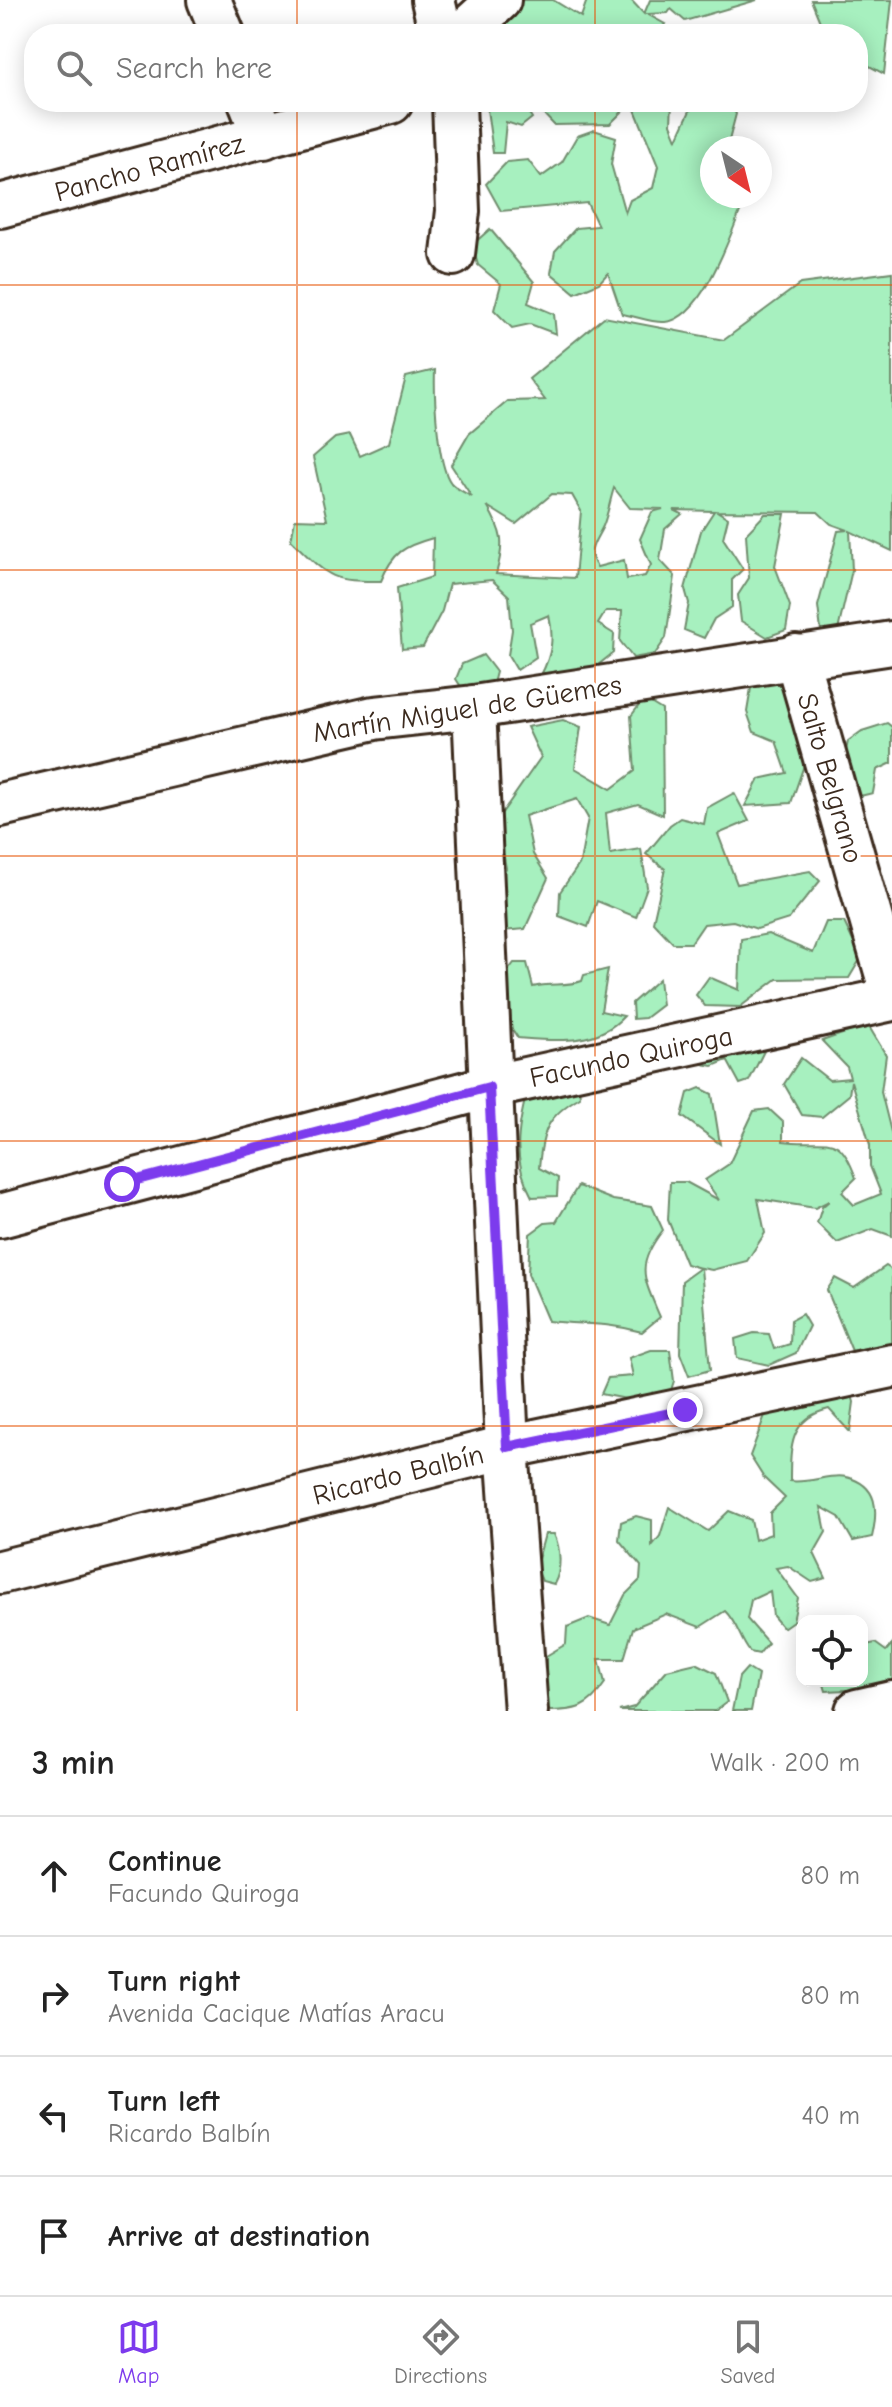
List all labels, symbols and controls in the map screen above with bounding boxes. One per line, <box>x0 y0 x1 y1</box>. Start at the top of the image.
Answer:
search box <box>24 24 868 112</box>
icon: search <box>52 46 96 90</box>
text: Search here <box>116 51 272 86</box>
street label: Pancho Ramírez <box>51 127 247 209</box>
north arrow <box>700 136 772 208</box>
street label: Martín Miguel de Güemes <box>310 669 624 749</box>
street label: Salto Belgrano <box>791 690 870 867</box>
street label: Facundo Quiroga <box>527 1020 736 1094</box>
route start <box>104 1166 140 1202</box>
route end <box>667 1392 703 1428</box>
street label: Ricardo Balbín <box>309 1438 487 1512</box>
map controls <box>796 1615 868 1687</box>
button: locate <box>796 1615 868 1687</box>
text: 3 min <box>32 1743 115 1783</box>
text: Walk · 200 m <box>710 1748 860 1778</box>
text: Continue <box>108 1844 222 1879</box>
icon: ahead <box>32 1854 76 1898</box>
text: 80 m <box>801 1861 860 1891</box>
text: Facundo Quiroga <box>108 1879 300 1909</box>
text: Turn right <box>108 1964 240 1999</box>
icon: right <box>32 1974 76 2018</box>
text: 80 m <box>801 1981 860 2011</box>
text: Avenida Cacique Matías Aracu <box>108 1999 445 2029</box>
text: Turn left <box>108 2084 220 2119</box>
icon: left <box>32 2094 76 2138</box>
text: 40 m <box>801 2101 860 2131</box>
text: Ricardo Balbín <box>108 2119 271 2149</box>
icon: arrive <box>32 2214 76 2258</box>
text: Arrive at destination <box>108 2219 370 2254</box>
tab: Map <box>117 2315 161 2389</box>
tab: Directions <box>394 2315 487 2389</box>
tab: Saved <box>720 2315 775 2389</box>

